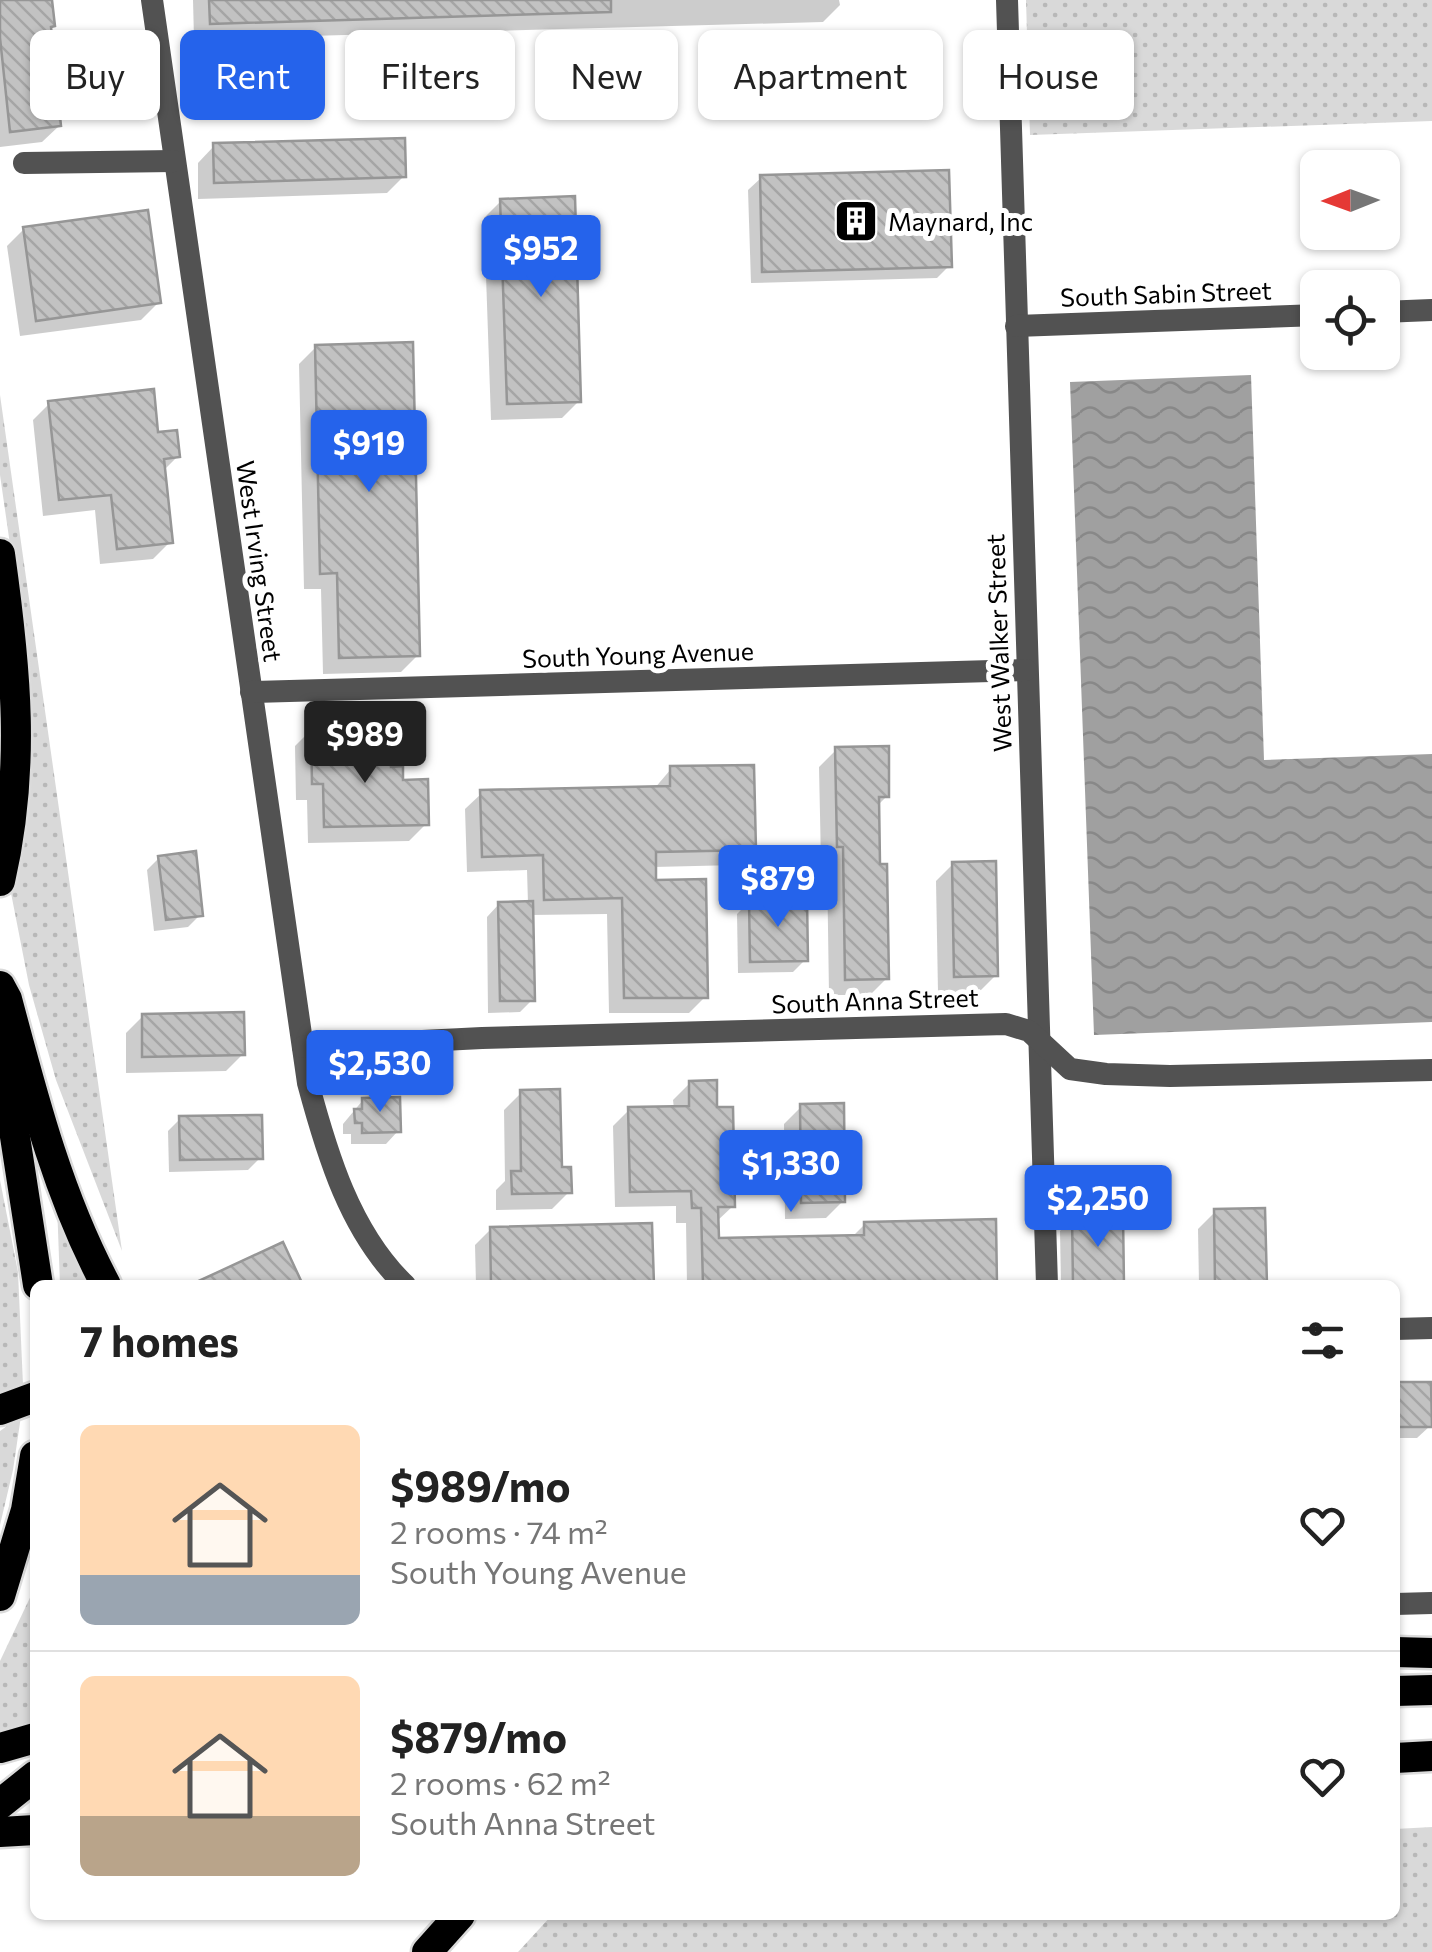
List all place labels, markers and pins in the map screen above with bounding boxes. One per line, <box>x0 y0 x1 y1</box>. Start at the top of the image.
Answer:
building icon: Maynard, Inc <box>833 198 879 244</box>
place label: Maynard, Inc <box>888 206 1033 236</box>
pin: $952 <box>482 215 600 300</box>
pin: $919 <box>310 410 428 495</box>
pin: $989 <box>306 701 424 786</box>
pin: $879 <box>719 845 837 930</box>
pin: $2,530 <box>299 1030 461 1115</box>
pin: $1,330 <box>710 1130 872 1215</box>
pin: $2,250 <box>1017 1165 1179 1250</box>

